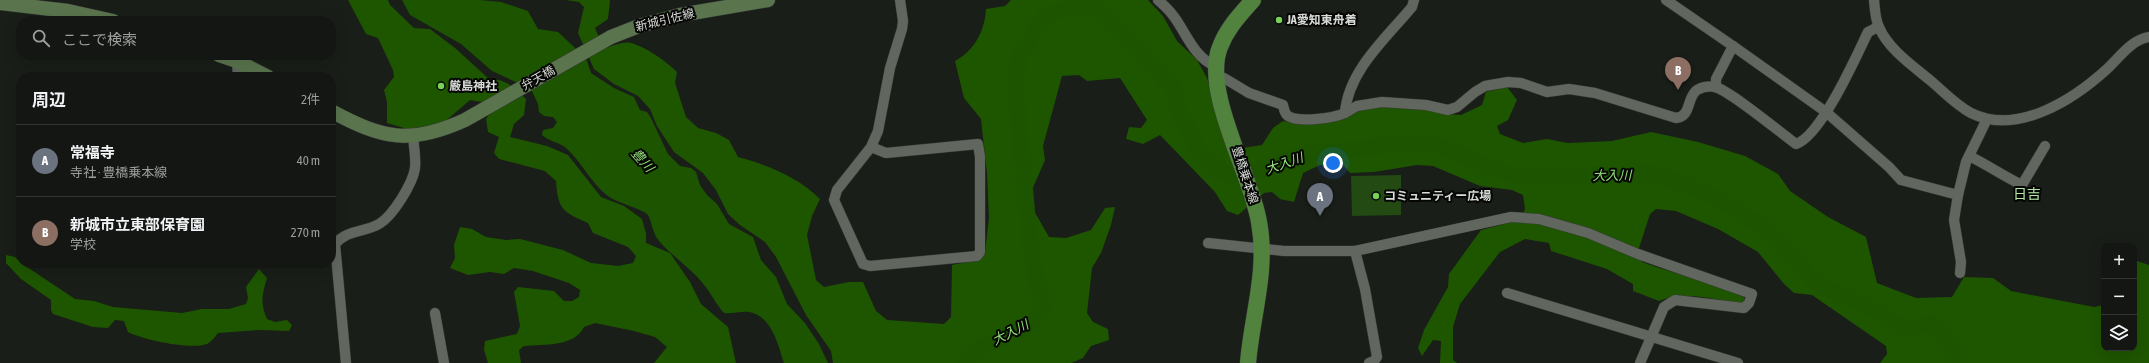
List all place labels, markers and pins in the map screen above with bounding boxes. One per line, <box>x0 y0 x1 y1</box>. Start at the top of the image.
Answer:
place label: JA愛知東舟着 <box>1286 13 1357 27</box>
marker: JA愛知東舟着 <box>1274 15 1284 25</box>
pin: B <box>1665 57 1691 90</box>
place label: 厳島神社 <box>449 79 497 93</box>
marker: 厳島神社 <box>436 81 446 91</box>
pin: A <box>1307 183 1333 216</box>
place label: コミュニティー広場 <box>1384 189 1491 203</box>
marker: コミュニティー広場 <box>1371 191 1381 201</box>

